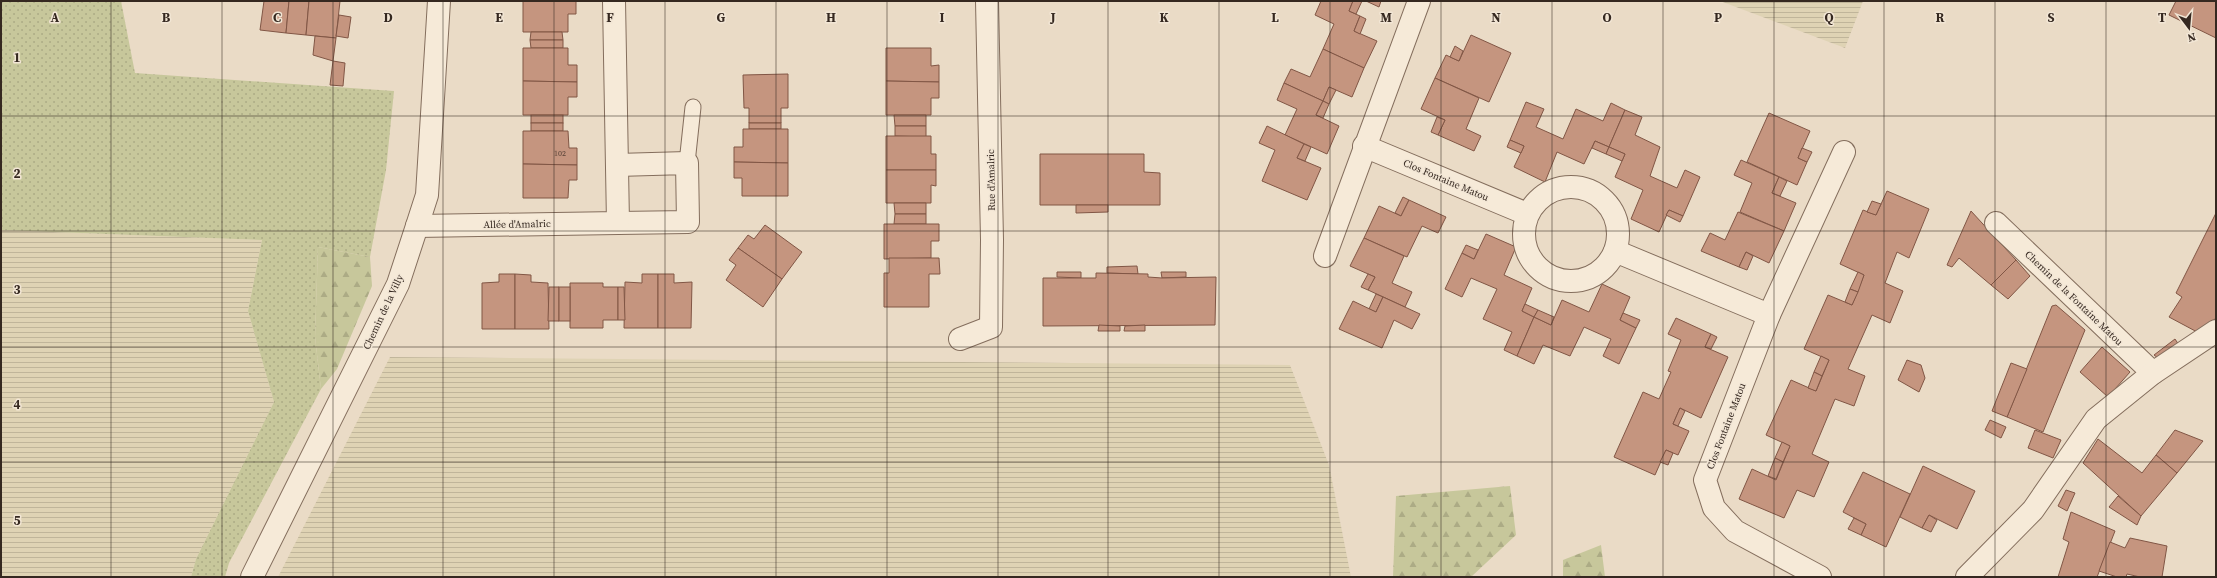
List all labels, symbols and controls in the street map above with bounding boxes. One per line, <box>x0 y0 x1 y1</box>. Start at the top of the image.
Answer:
north arrow <box>2169 8 2209 48</box>
text: A <box>51 9 60 26</box>
text: B <box>162 9 171 26</box>
text: C <box>273 9 281 26</box>
text: D <box>383 9 393 26</box>
text: E <box>495 9 503 26</box>
text: F <box>606 9 614 26</box>
text: G <box>717 9 726 26</box>
text: H <box>826 9 836 26</box>
text: I <box>939 9 945 26</box>
text: J <box>1049 9 1056 26</box>
text: K <box>1159 9 1169 26</box>
text: L <box>1271 9 1279 26</box>
text: M <box>1380 9 1392 26</box>
text: N <box>1491 9 1501 26</box>
text: O <box>1602 9 1612 26</box>
text: P <box>1714 9 1722 26</box>
text: Q <box>1824 9 1834 26</box>
text: R <box>1936 9 1945 26</box>
text: S <box>2047 9 2055 26</box>
text: T <box>2158 9 2166 26</box>
text: N <box>2186 29 2198 45</box>
text: 1 <box>13 49 21 66</box>
house number: 102 <box>554 148 566 159</box>
street label: Rue d'Amalric <box>984 149 998 211</box>
street label: Clos Fontaine Matou <box>1401 156 1491 204</box>
text: 2 <box>13 165 21 182</box>
street label: Allée d'Amalric <box>483 217 551 231</box>
street label: Chemin de la Fontaine Matou <box>2022 248 2126 348</box>
street label: Chemin de la Villy <box>360 272 406 352</box>
text: 3 <box>13 281 21 298</box>
street label: Clos Fontaine Matou <box>1704 381 1749 471</box>
text: 4 <box>13 396 21 413</box>
text: 5 <box>13 512 21 529</box>

